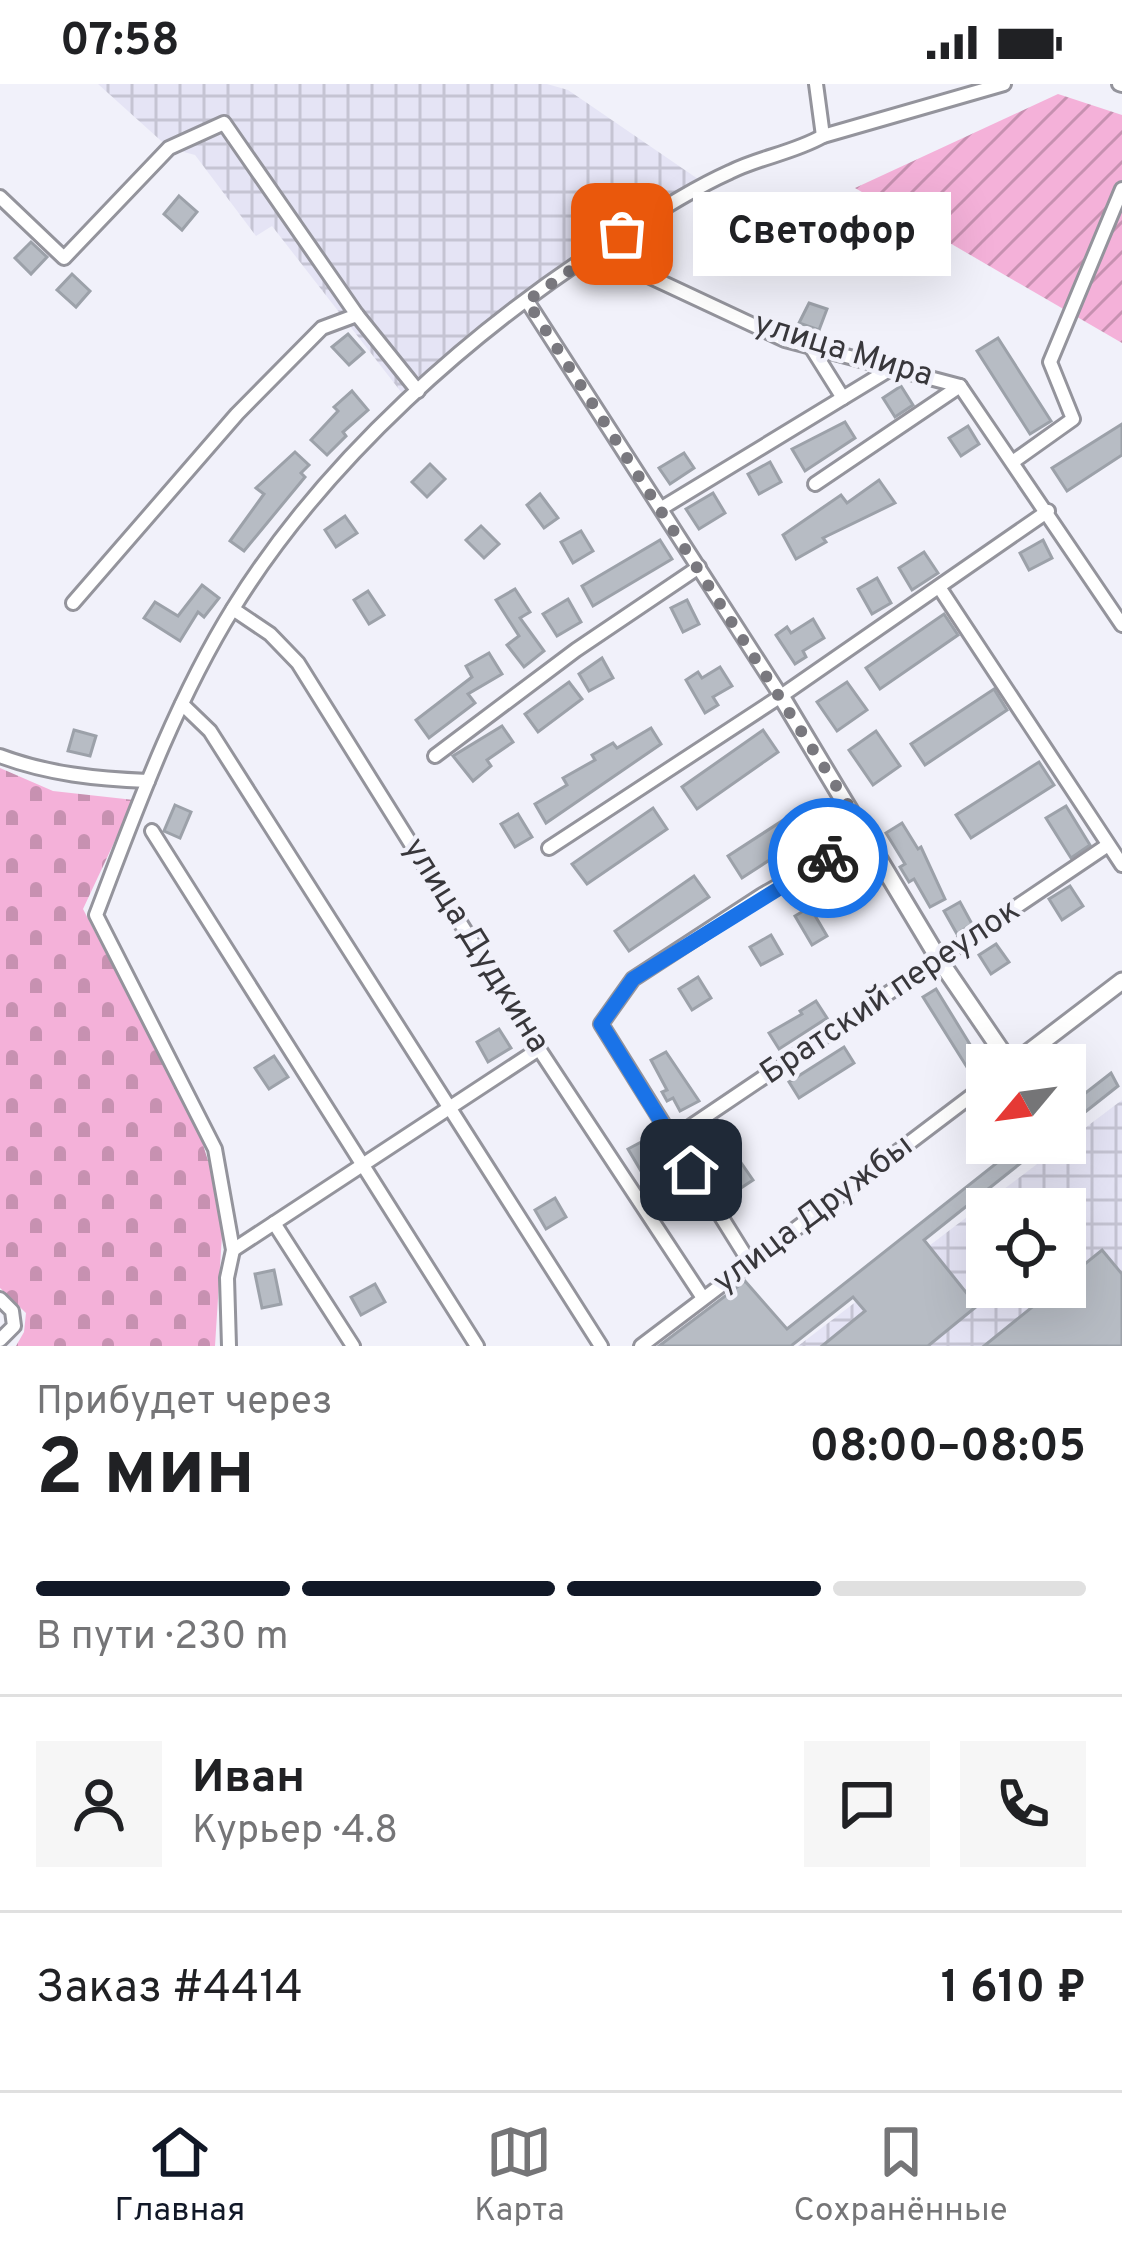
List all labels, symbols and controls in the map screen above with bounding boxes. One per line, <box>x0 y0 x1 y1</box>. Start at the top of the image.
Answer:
text: 07:58 <box>60 14 180 71</box>
pin <box>571 183 673 285</box>
callout: Светофор <box>694 192 952 276</box>
icon: bag <box>589 201 655 267</box>
text: Светофор <box>728 209 916 258</box>
street label: улица Мира <box>748 304 938 398</box>
courier <box>768 798 888 918</box>
icon: bike <box>795 825 861 891</box>
street label: улица Дудкина <box>392 831 558 1061</box>
street label: Братский переулок <box>753 891 1029 1095</box>
north arrow <box>966 1044 1086 1164</box>
map controls <box>966 1044 1086 1308</box>
pin <box>640 1119 742 1221</box>
street label: улица Дружбы <box>706 1126 922 1304</box>
icon: home <box>658 1137 724 1203</box>
button: locate <box>966 1188 1086 1308</box>
text: Прибудет через <box>36 1379 333 1428</box>
text: 08:00–08:05 <box>809 1420 1086 1477</box>
text: 2 мин <box>36 1423 255 1522</box>
text: В пути · 230 m <box>36 1614 288 1663</box>
button: person <box>36 1741 162 1867</box>
button: chat <box>804 1741 930 1867</box>
button: phone <box>960 1741 1086 1867</box>
text: Иван <box>192 1751 305 1808</box>
text: Курьер · 4.8 <box>192 1808 398 1857</box>
text: Заказ #4414 <box>36 1961 303 2018</box>
text: 1 610 ₽ <box>941 1961 1086 2018</box>
tab: Главная <box>114 2119 245 2233</box>
tab: Карта <box>474 2119 565 2233</box>
tab: Сохранённые <box>793 2119 1008 2233</box>

